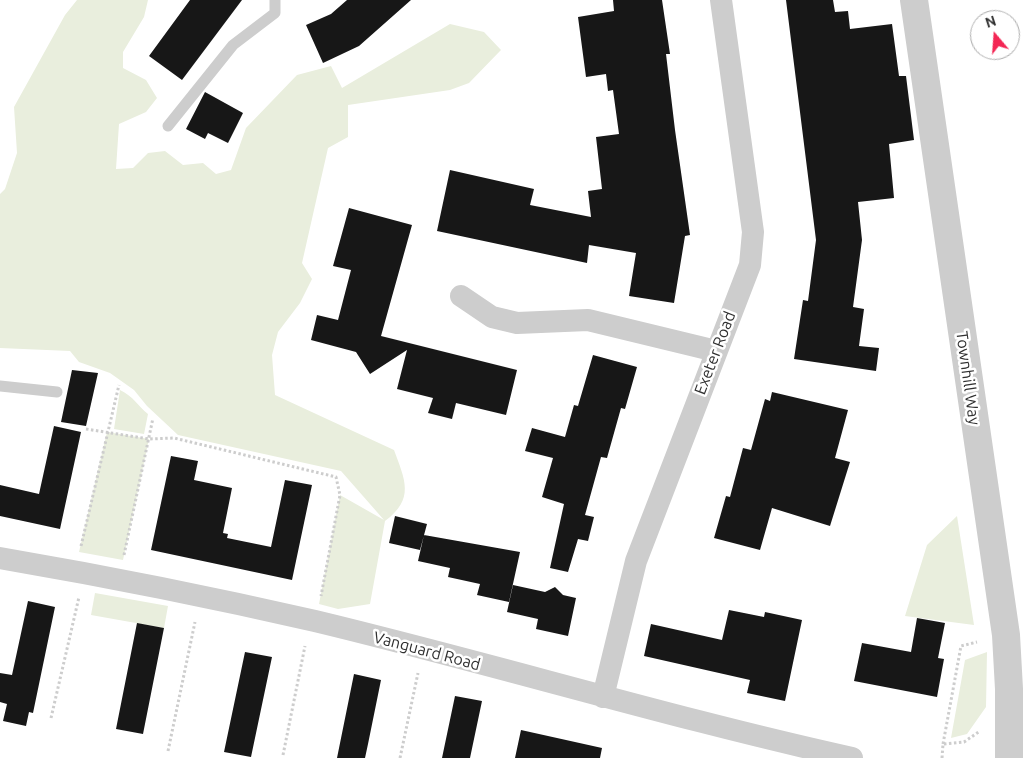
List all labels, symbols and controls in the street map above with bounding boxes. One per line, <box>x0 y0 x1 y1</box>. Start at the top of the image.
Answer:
north arrow <box>970 10 1020 60</box>
text: N <box>983 12 998 31</box>
street label: Exeter Road <box>690 309 740 397</box>
street label: Townhill Way <box>952 330 984 426</box>
street label: Vanguard Road <box>372 628 482 674</box>

